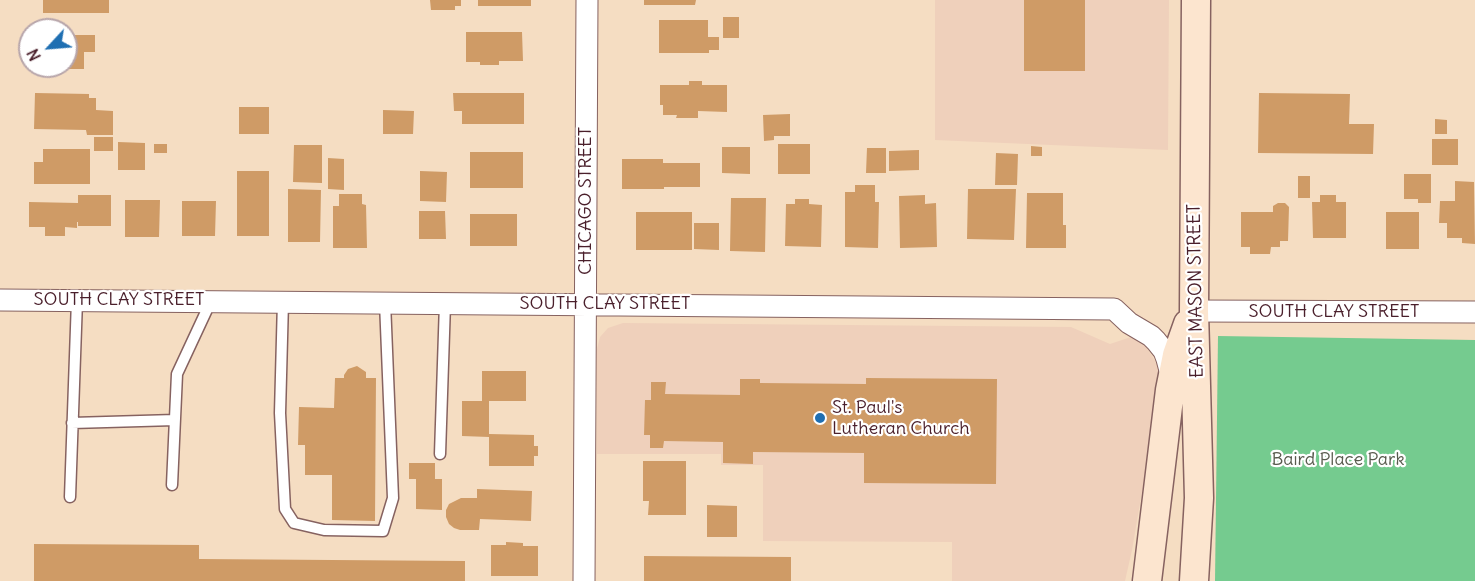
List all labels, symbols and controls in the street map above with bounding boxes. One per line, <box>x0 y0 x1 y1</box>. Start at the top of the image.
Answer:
north arrow <box>18 18 78 78</box>
text: N <box>22 46 45 64</box>
street label: CHICAGO STREET <box>575 127 597 275</box>
street label: EAST MASON STREET <box>1184 204 1208 378</box>
street label: SOUTH CLAY STREET <box>34 289 204 311</box>
street label: SOUTH CLAY STREET <box>520 293 690 315</box>
street label: SOUTH CLAY STREET <box>1249 301 1419 323</box>
place label: St. Paul's Lutheran Church <box>832 397 970 440</box>
marker: St. Paul's Lutheran Church <box>813 411 827 425</box>
park label: Baird Place Park <box>1271 449 1405 471</box>

